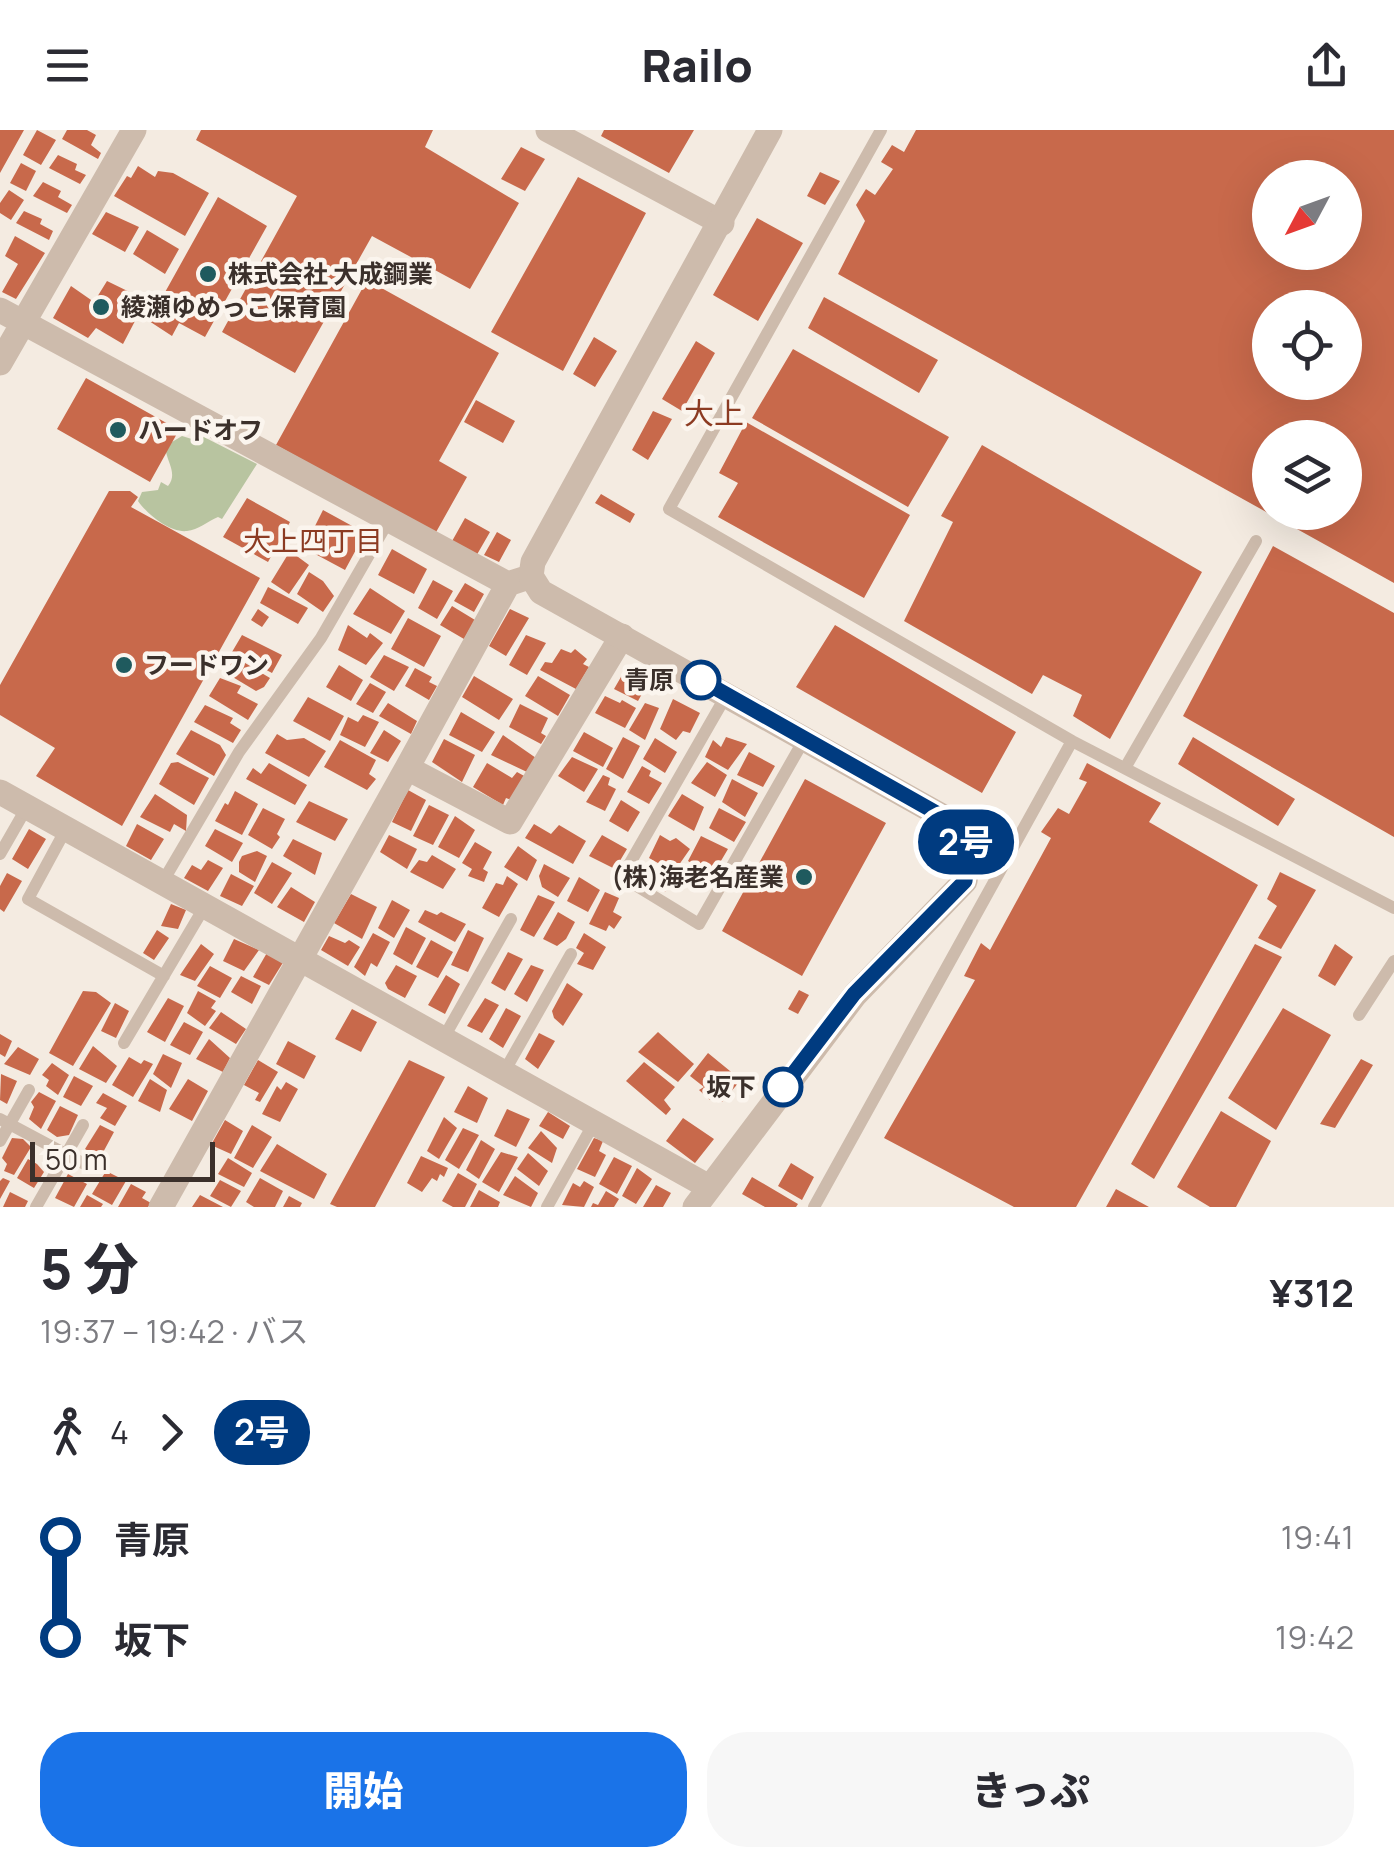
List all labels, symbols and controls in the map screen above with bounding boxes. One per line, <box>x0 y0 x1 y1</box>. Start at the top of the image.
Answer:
text: Railo <box>641 34 753 96</box>
icon: menu <box>40 38 95 93</box>
icon: share <box>1299 38 1354 93</box>
north arrow <box>1252 160 1362 270</box>
map controls <box>1252 160 1362 530</box>
place label: 株式会社 大成鋼業 <box>228 256 433 291</box>
marker: 株式会社 大成鋼業 <box>197 263 219 285</box>
place label: 綾瀬ゆめっこ保育園 <box>121 289 346 324</box>
button: locate <box>1252 290 1362 400</box>
marker: 綾瀬ゆめっこ保育園 <box>90 296 112 318</box>
district label: 大上 <box>684 392 744 433</box>
place label: ハードオフ <box>138 412 263 447</box>
marker: ハードオフ <box>107 419 129 441</box>
button: layers <box>1252 420 1362 530</box>
district label: 大上四丁目 <box>243 521 383 559</box>
place label: フードワン <box>144 647 269 682</box>
marker: フードワン <box>113 654 135 676</box>
marker: 青原 <box>682 661 720 699</box>
place label: 青原 <box>624 662 674 697</box>
line badge: 2号 <box>921 810 1011 874</box>
text: 2号 <box>938 818 994 866</box>
place label: (株)海老名産業 <box>611 859 784 894</box>
marker: (株)海老名産業 <box>793 866 815 888</box>
marker: 坂下 <box>764 1068 802 1106</box>
place label: 坂下 <box>706 1069 756 1104</box>
scale bar <box>30 1137 215 1182</box>
text: 50 m <box>45 1140 108 1178</box>
text: 5 分 <box>40 1230 138 1306</box>
text: ¥312 <box>1269 1266 1354 1318</box>
text: 19:37 – 19:42 · バス <box>40 1309 309 1353</box>
icon: walk <box>40 1405 95 1460</box>
icon: forward <box>144 1405 199 1460</box>
text: 2号 <box>234 1408 290 1456</box>
text: 4 <box>110 1410 129 1454</box>
text: 青原 <box>114 1513 190 1565</box>
text: 19:41 <box>1281 1515 1354 1559</box>
text: 坂下 <box>114 1613 190 1665</box>
text: 19:42 <box>1275 1615 1354 1659</box>
button: 開始 <box>40 1732 687 1847</box>
button: きっぷ <box>707 1732 1354 1847</box>

